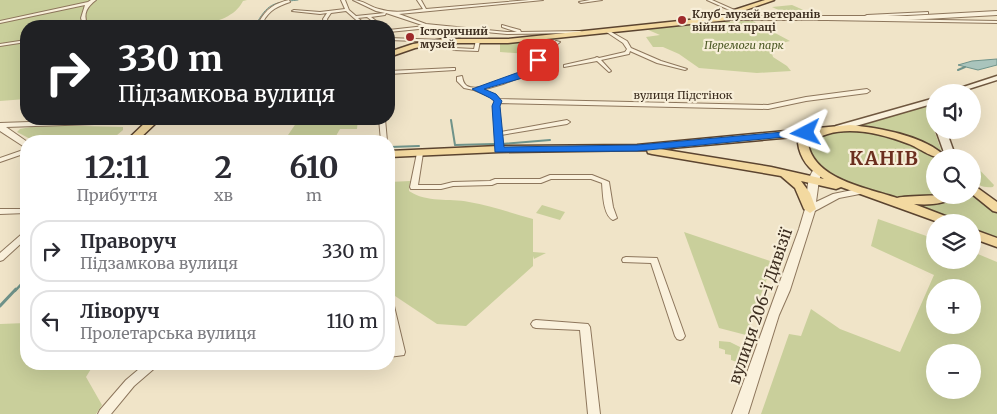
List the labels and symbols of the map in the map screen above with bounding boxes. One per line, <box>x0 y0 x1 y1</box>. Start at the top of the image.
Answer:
place label: Клуб-музей ветеранів війни та праці <box>692 7 820 34</box>
marker: Клуб-музей ветеранів війни та праці <box>676 14 688 26</box>
place label: Історичний музей <box>420 24 488 51</box>
marker: Історичний музей <box>404 31 416 43</box>
park label: Перемоги парк <box>704 38 784 52</box>
pin <box>517 39 559 81</box>
street label: вулиця Підстінок <box>634 88 732 102</box>
position arrow <box>779 106 831 158</box>
district label: КАНІВ <box>849 146 919 170</box>
street label: вулиця 206-ї Дивізії <box>724 225 796 387</box>

